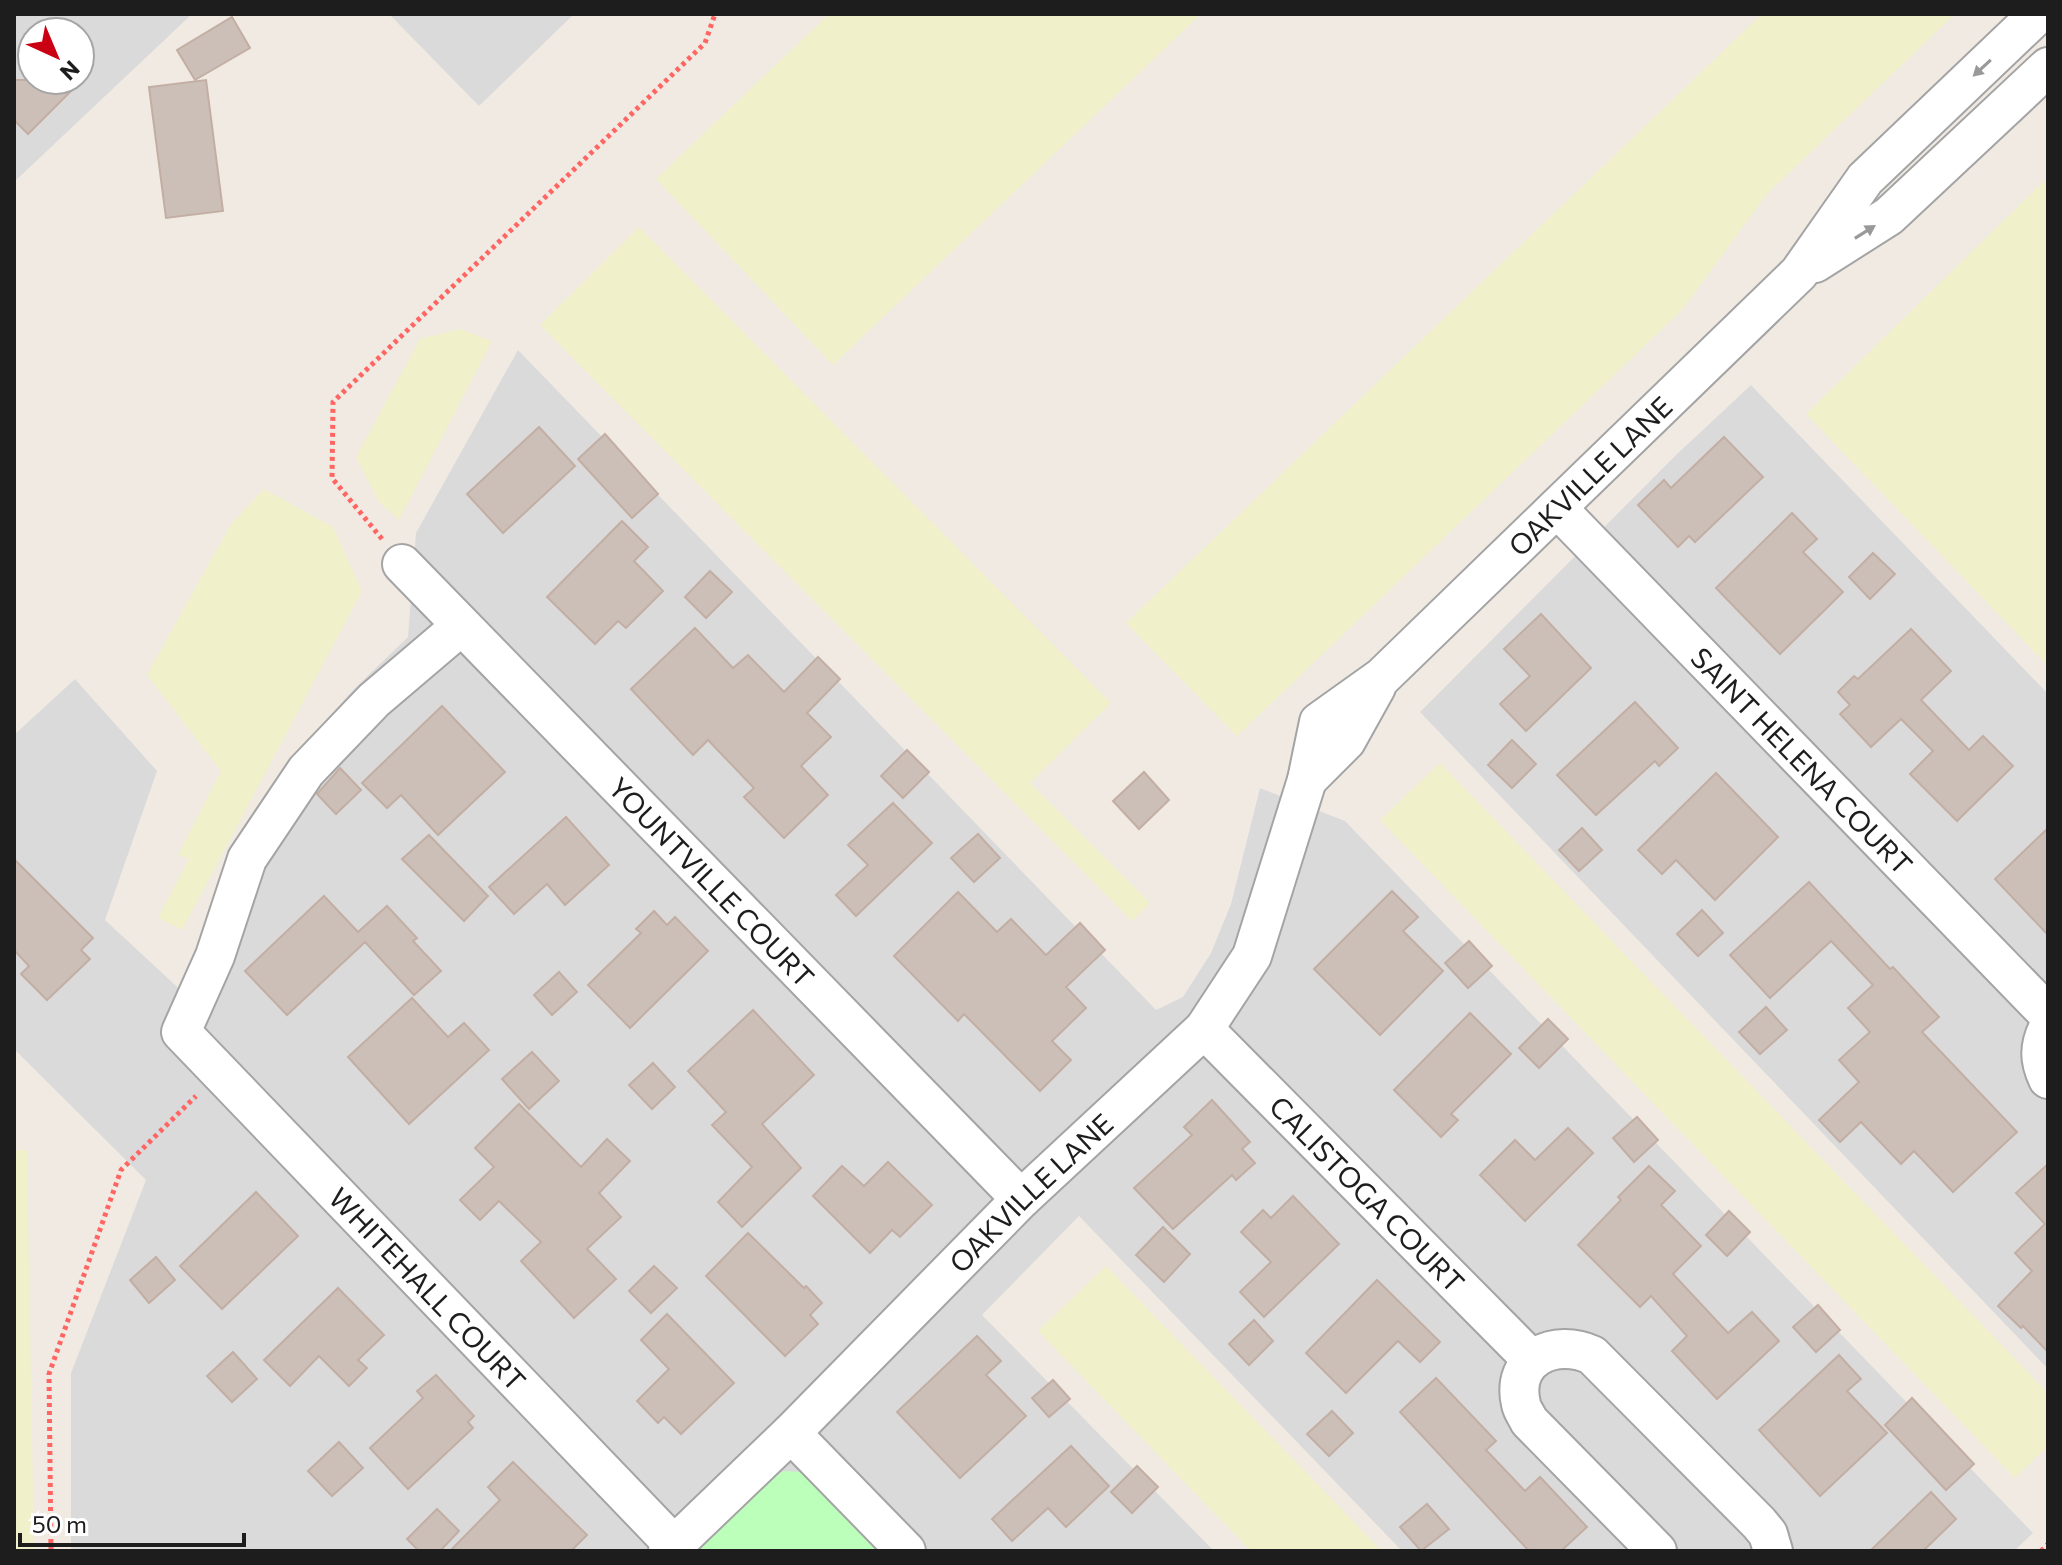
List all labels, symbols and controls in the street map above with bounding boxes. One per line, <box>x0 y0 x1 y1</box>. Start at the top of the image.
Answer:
north arrow <box>16 16 96 96</box>
text: N <box>55 55 86 86</box>
one-way arrow <box>1973 58 1992 76</box>
one-way arrow <box>1854 225 1876 239</box>
street label: OAKVILLE LANE <box>1501 389 1679 563</box>
street label: SAINT HELENA COURT <box>1684 640 1920 881</box>
street label: YOUNTVILLE COURT <box>602 770 822 994</box>
street label: CALISTOGA COURT <box>1263 1089 1472 1299</box>
street label: OAKVILLE LANE <box>942 1106 1119 1279</box>
street label: WHITEHALL COURT <box>323 1180 533 1397</box>
scale bar <box>20 1497 244 1547</box>
text: 50 m <box>32 1509 87 1538</box>

